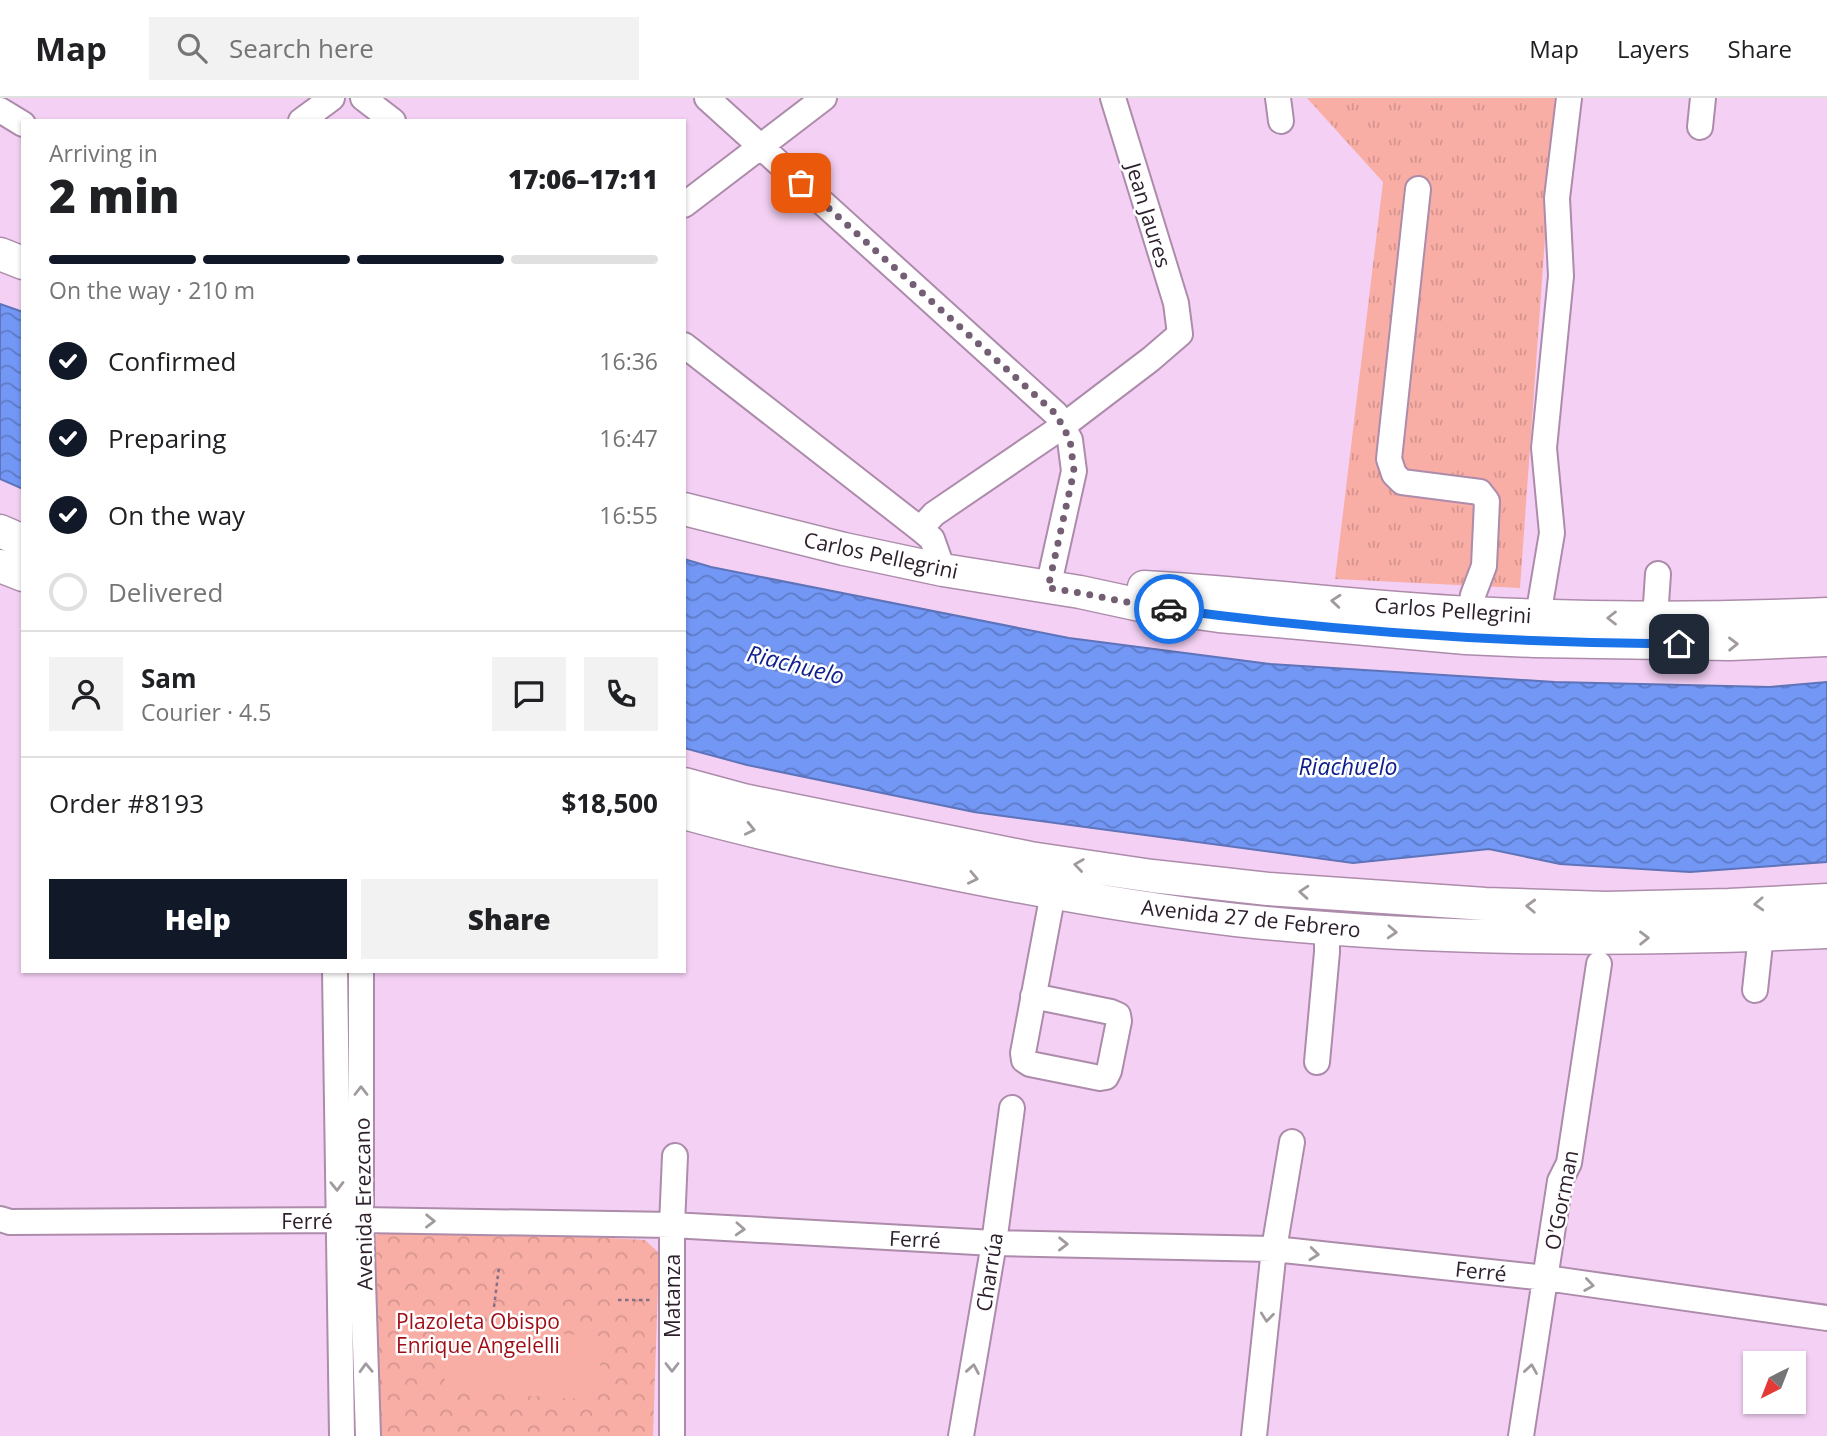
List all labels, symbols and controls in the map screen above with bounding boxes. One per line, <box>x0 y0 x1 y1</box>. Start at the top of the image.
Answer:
search box <box>149 17 639 80</box>
text: Map <box>35 26 107 71</box>
icon: search <box>173 29 211 67</box>
text: Search here <box>229 30 374 66</box>
text: Map <box>1529 32 1579 65</box>
text: Layers <box>1617 32 1690 65</box>
text: Share <box>1728 32 1792 65</box>
text: Arriving in <box>49 137 158 169</box>
pin <box>771 153 831 213</box>
street label: Jean Jaures <box>1119 157 1178 271</box>
text: 17:06–17:11 <box>508 161 658 197</box>
text: 2 min <box>49 164 180 226</box>
icon: bag <box>782 164 820 202</box>
text: On the way · 210 m <box>49 274 255 306</box>
icon: check <box>49 342 87 380</box>
text: Confirmed <box>108 343 236 379</box>
text: 16:36 <box>599 345 658 377</box>
icon: check <box>49 419 87 457</box>
text: Preparing <box>108 420 226 456</box>
text: 16:47 <box>599 422 658 454</box>
icon: check <box>49 496 87 534</box>
text: On the way <box>108 497 245 533</box>
text: 16:55 <box>599 499 658 531</box>
street label: Carlos Pellegrini <box>801 525 961 585</box>
text: Delivered <box>108 574 223 610</box>
courier <box>1134 574 1204 644</box>
icon: car <box>1150 590 1188 628</box>
street label: Carlos Pellegrini <box>1374 591 1532 629</box>
one-way arrow <box>1330 594 1342 609</box>
one-way arrow <box>1606 610 1617 626</box>
pin <box>1649 614 1709 674</box>
icon: home <box>1660 625 1698 663</box>
water label: Riachuelo <box>744 636 848 692</box>
one-way arrow <box>1728 636 1739 651</box>
button: person <box>49 657 123 731</box>
button: chat <box>492 657 566 731</box>
button: phone <box>584 657 658 731</box>
text: Sam <box>141 660 197 696</box>
text: Courier · 4.5 <box>141 696 271 728</box>
water label: Riachuelo <box>1298 750 1398 782</box>
text: Order #8193 <box>49 785 204 821</box>
text: $18,500 <box>561 785 658 821</box>
one-way arrow <box>744 821 756 836</box>
one-way arrow <box>1073 858 1084 873</box>
one-way arrow <box>967 869 979 884</box>
button: Help <box>49 879 347 959</box>
button: Share <box>361 879 658 959</box>
one-way arrow <box>1299 885 1310 900</box>
street label: Avenida 27 de Febrero <box>1140 893 1362 943</box>
one-way arrow <box>1753 896 1764 911</box>
one-way arrow <box>1526 898 1537 913</box>
one-way arrow <box>1387 924 1398 939</box>
one-way arrow <box>1639 931 1650 946</box>
one-way arrow <box>353 1086 369 1096</box>
street label: Avenida Erezcano <box>347 1117 379 1291</box>
street label: O'Gorman <box>1538 1148 1584 1252</box>
one-way arrow <box>329 1181 344 1192</box>
street label: Ferré <box>281 1207 333 1235</box>
one-way arrow <box>424 1214 435 1229</box>
one-way arrow <box>735 1222 746 1237</box>
street label: Ferré <box>889 1224 941 1254</box>
street label: Charrúa <box>969 1231 1009 1313</box>
one-way arrow <box>1057 1237 1068 1252</box>
one-way arrow <box>1309 1246 1320 1261</box>
street label: Matanza <box>658 1254 686 1338</box>
street label: Ferré <box>1454 1254 1508 1288</box>
one-way arrow <box>1583 1277 1595 1292</box>
park label: Plazoleta Obispo Enrique Angelelli <box>396 1307 560 1359</box>
one-way arrow <box>1259 1311 1274 1323</box>
north arrow <box>1743 1351 1806 1414</box>
map controls <box>1743 1351 1806 1414</box>
one-way arrow <box>359 1362 374 1373</box>
one-way arrow <box>664 1362 680 1373</box>
one-way arrow <box>965 1363 980 1375</box>
one-way arrow <box>1524 1363 1539 1375</box>

